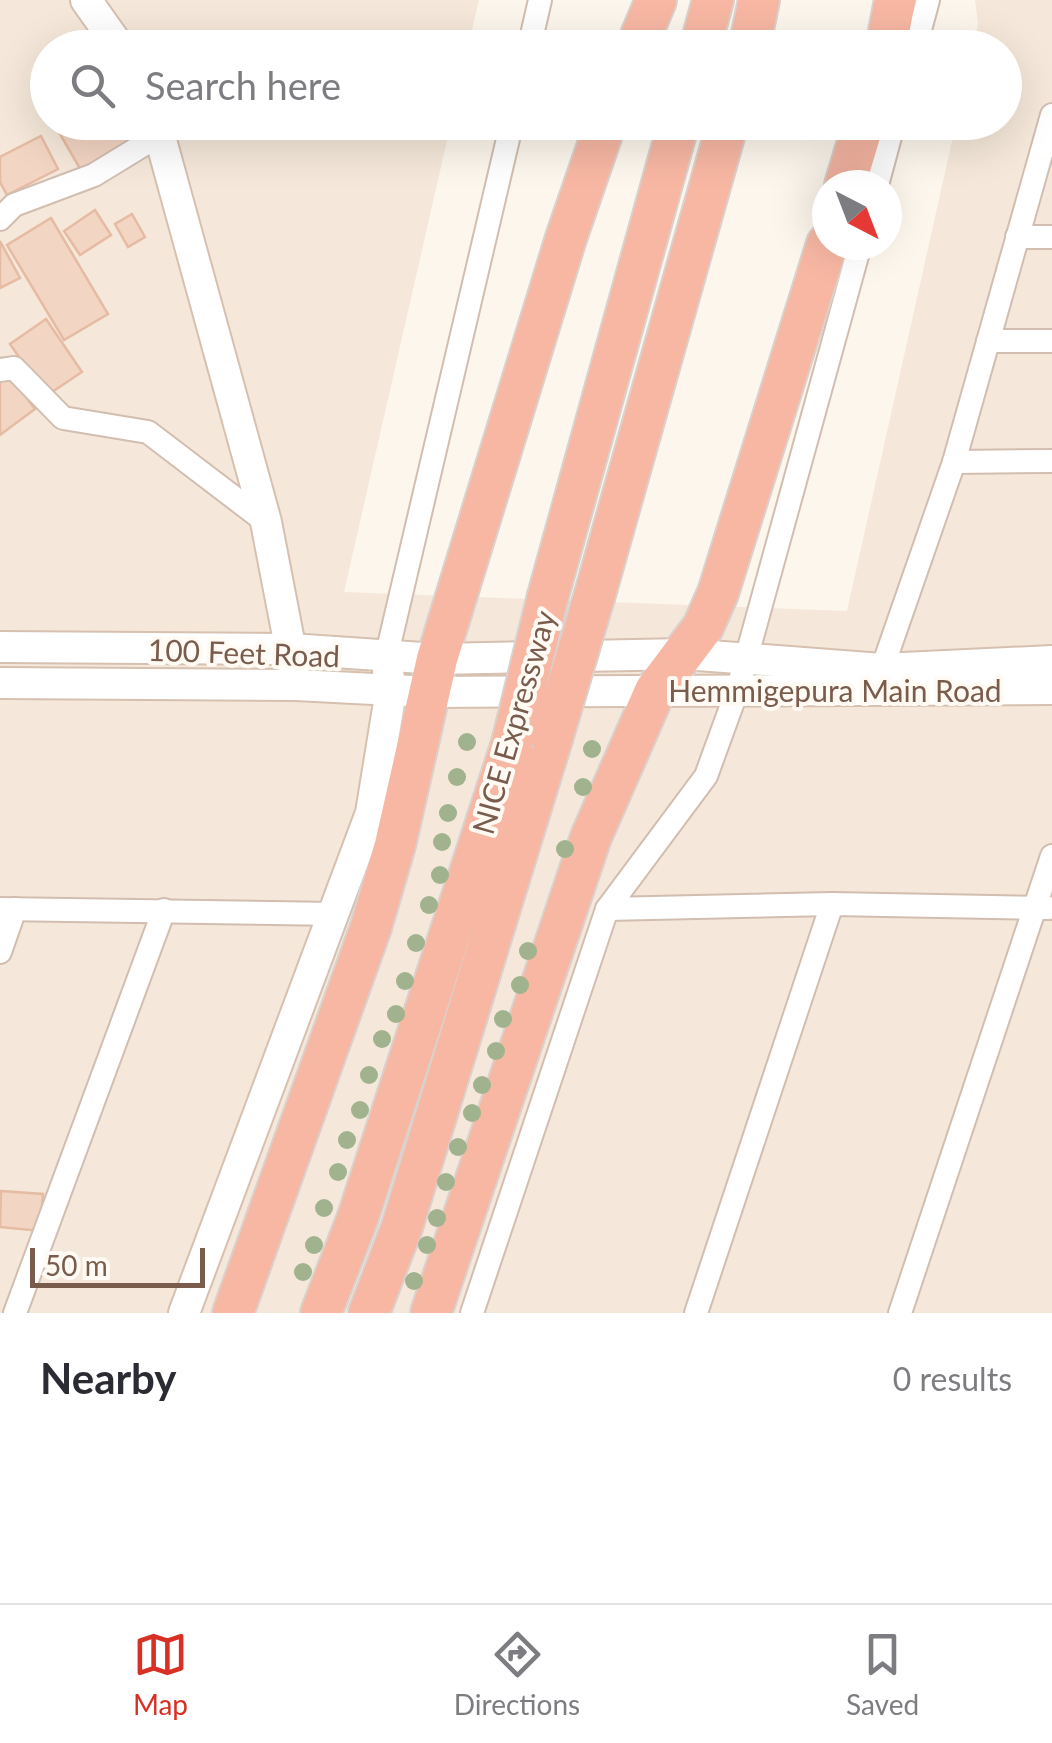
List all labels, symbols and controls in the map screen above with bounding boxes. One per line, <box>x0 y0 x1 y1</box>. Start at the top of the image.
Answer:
search box <box>30 30 1022 140</box>
icon: search <box>65 58 120 113</box>
text: Search here <box>145 62 341 108</box>
north arrow <box>812 170 902 260</box>
street label: NICE Expressway <box>464 606 562 838</box>
street label: 100 Feet Road <box>147 631 341 673</box>
street label: Hemmigepura Main Road <box>668 672 1002 708</box>
scale bar <box>30 1243 205 1288</box>
text: 50 m <box>45 1248 108 1282</box>
text: Nearby <box>40 1353 177 1403</box>
text: 0 results <box>893 1359 1012 1398</box>
tab: Map <box>133 1627 188 1721</box>
tab: Directions <box>454 1627 580 1721</box>
tab: Saved <box>846 1627 919 1721</box>

